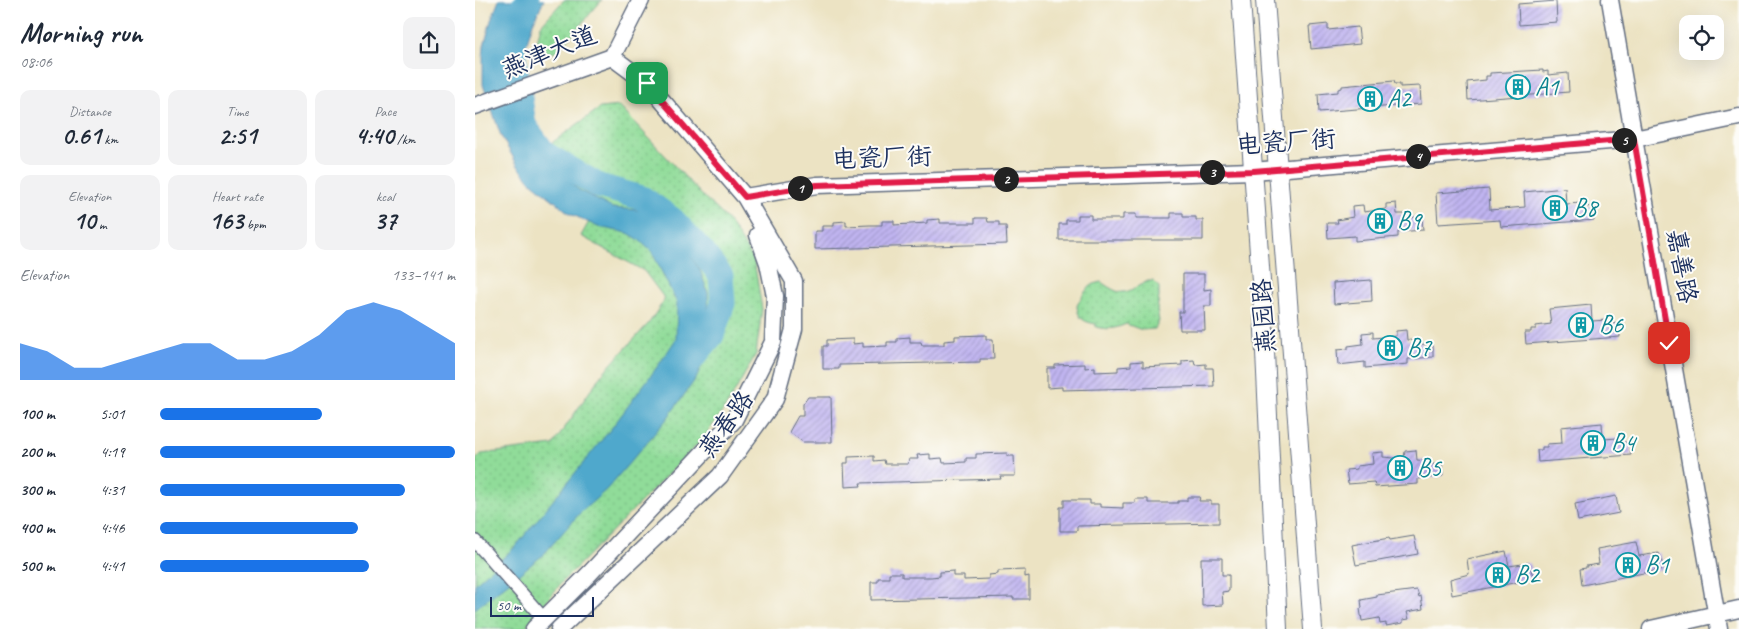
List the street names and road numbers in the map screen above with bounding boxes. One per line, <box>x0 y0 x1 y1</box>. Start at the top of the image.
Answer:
street label: 燕津大道 <box>497 18 601 86</box>
street label: 电瓷厂街 <box>1235 123 1337 161</box>
street label: 电瓷厂街 <box>831 140 933 176</box>
street label: 嘉善路 <box>1660 226 1704 306</box>
street label: 燕园路 <box>1245 277 1283 355</box>
street label: 燕春路 <box>691 384 761 464</box>

